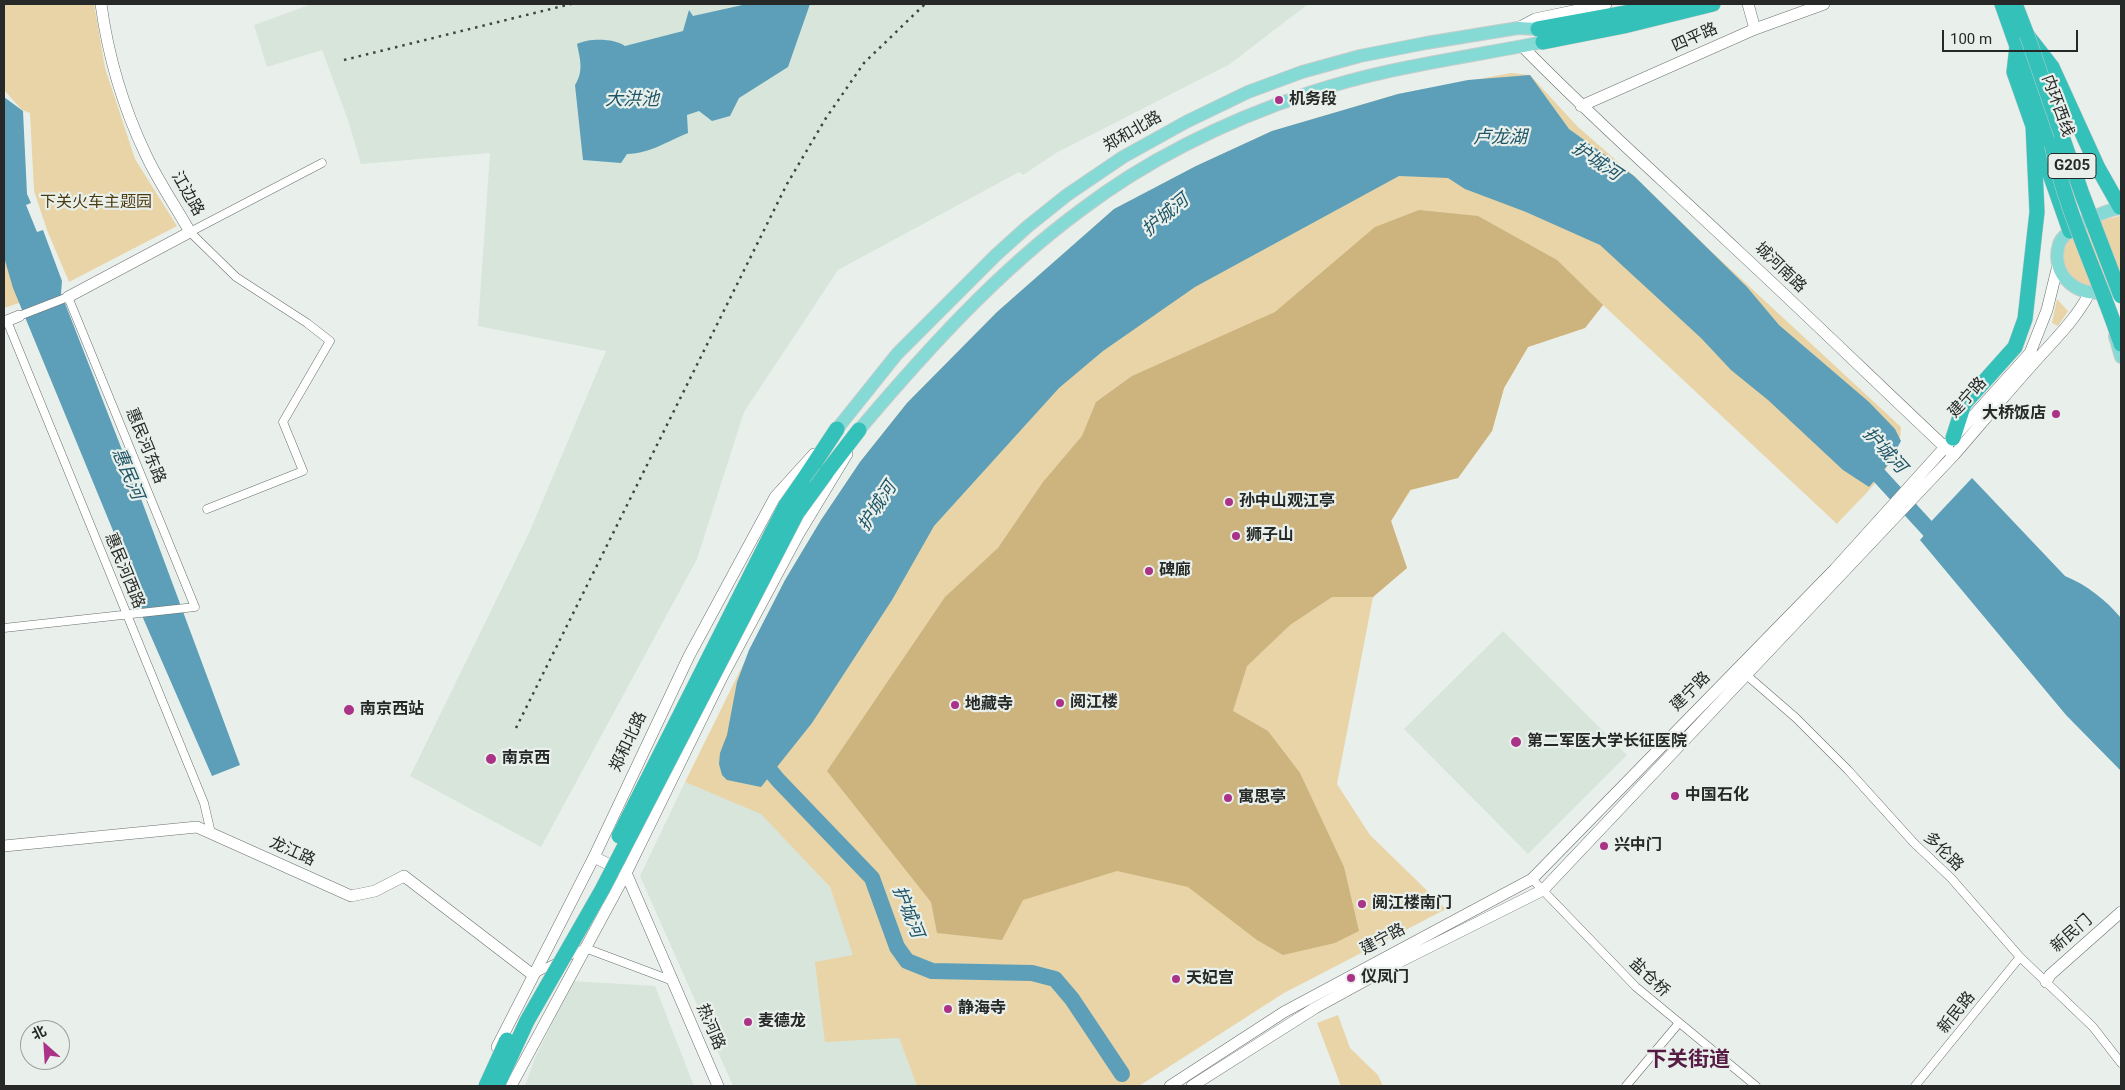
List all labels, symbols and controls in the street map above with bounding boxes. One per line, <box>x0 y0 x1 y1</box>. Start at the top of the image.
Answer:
street label: 四平路 <box>1669 19 1721 57</box>
scale bar <box>1945 20 2081 52</box>
text: 100 m <box>1950 30 1992 48</box>
street label: 内环西线 <box>2037 73 2077 139</box>
water label: 大洪池 <box>605 89 659 111</box>
place label: 机务段 <box>1289 90 1337 110</box>
marker: 机务段 <box>1273 94 1285 106</box>
street label: 郑和北路 <box>1100 108 1166 156</box>
water label: 卢龙湖 <box>1473 127 1527 149</box>
water label: 护城河 <box>1568 138 1624 186</box>
road number: G205 <box>2048 154 2096 178</box>
street label: 江边路 <box>167 168 207 220</box>
water label: 护城河 <box>1138 190 1194 242</box>
park label: 下关火车主题园 <box>40 193 152 213</box>
street label: 城河南路 <box>1750 239 1810 297</box>
street label: 建宁路 <box>1945 374 1991 422</box>
place label: 大桥饭店 <box>1982 404 2046 424</box>
street label: 惠民河东路 <box>121 405 169 487</box>
marker: 大桥饭店 <box>2050 408 2062 420</box>
water label: 护城河 <box>1858 424 1910 478</box>
water label: 惠民河 <box>107 445 147 503</box>
water label: 护城河 <box>854 478 902 536</box>
place label: 孙中山观江亭 <box>1239 492 1335 512</box>
marker: 孙中山观江亭 <box>1223 496 1235 508</box>
place label: 狮子山 <box>1246 526 1294 546</box>
street label: 惠民河西路 <box>100 530 148 612</box>
marker: 狮子山 <box>1230 530 1242 542</box>
place label: 碑廊 <box>1159 561 1191 581</box>
marker: 碑廊 <box>1143 565 1155 577</box>
street label: 建宁路 <box>1667 668 1715 716</box>
place label: 阅江楼 <box>1070 693 1118 713</box>
place label: 地藏寺 <box>965 695 1013 715</box>
marker: 阅江楼 <box>1054 697 1066 709</box>
marker: 地藏寺 <box>949 699 961 711</box>
place label: 南京西站 <box>360 700 424 720</box>
marker: 南京西站 <box>342 703 356 717</box>
street label: 郑和北路 <box>607 709 651 775</box>
place label: 第二军医大学长征医院 <box>1527 732 1687 752</box>
marker: 第二军医大学长征医院 <box>1509 735 1523 749</box>
place label: 南京西 <box>502 749 550 769</box>
marker: 南京西 <box>484 752 498 766</box>
place label: 中国石化 <box>1685 786 1749 806</box>
place label: 寓思亭 <box>1238 788 1286 808</box>
marker: 中国石化 <box>1669 790 1681 802</box>
marker: 寓思亭 <box>1222 792 1234 804</box>
street label: 多伦路 <box>1919 828 1967 876</box>
street label: 龙江路 <box>266 833 318 871</box>
place label: 兴中门 <box>1614 836 1662 856</box>
marker: 兴中门 <box>1598 840 1610 852</box>
water label: 护城河 <box>887 883 927 941</box>
place label: 阅江楼南门 <box>1372 894 1452 914</box>
marker: 阅江楼南门 <box>1356 898 1368 910</box>
street label: 新民门 <box>2048 911 2096 957</box>
street label: 建宁路 <box>1357 920 1409 960</box>
street label: 盐仓桥 <box>1625 955 1673 1001</box>
place label: 仪凤门 <box>1361 968 1409 988</box>
place label: 天妃宫 <box>1186 969 1234 989</box>
marker: 仪凤门 <box>1345 972 1357 984</box>
marker: 天妃宫 <box>1170 973 1182 985</box>
street label: 新民路 <box>1934 988 1980 1038</box>
place label: 静海寺 <box>958 999 1006 1019</box>
street label: 热河路 <box>692 1001 728 1053</box>
marker: 静海寺 <box>942 1003 954 1015</box>
place label: 麦德龙 <box>758 1012 806 1032</box>
marker: 麦德龙 <box>742 1016 754 1028</box>
north arrow <box>20 1020 70 1070</box>
text: 北 <box>29 1022 49 1043</box>
district label: 下关街道 <box>1646 1048 1730 1074</box>

